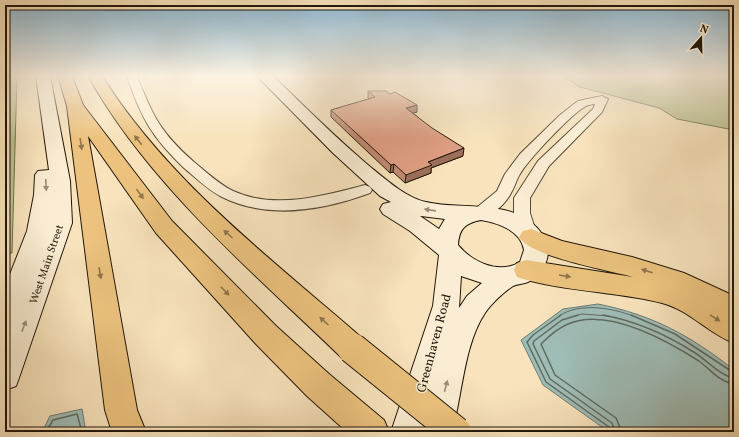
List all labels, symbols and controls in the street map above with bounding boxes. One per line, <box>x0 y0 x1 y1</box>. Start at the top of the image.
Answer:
north arrow <box>681 18 721 58</box>
text: N <box>698 22 710 38</box>
one-way arrow <box>133 134 142 145</box>
one-way arrow <box>78 138 84 151</box>
one-way arrow <box>42 179 49 191</box>
one-way arrow <box>135 188 144 199</box>
one-way arrow <box>424 207 436 213</box>
street label: West Main Street <box>27 223 68 306</box>
one-way arrow <box>222 229 233 238</box>
one-way arrow <box>97 267 103 279</box>
one-way arrow <box>641 268 653 274</box>
one-way arrow <box>559 273 571 279</box>
one-way arrow <box>220 286 230 296</box>
street label: Greenhaven Road <box>413 292 457 395</box>
one-way arrow <box>710 314 720 322</box>
one-way arrow <box>318 317 329 326</box>
one-way arrow <box>21 319 27 331</box>
one-way arrow <box>443 380 449 392</box>

